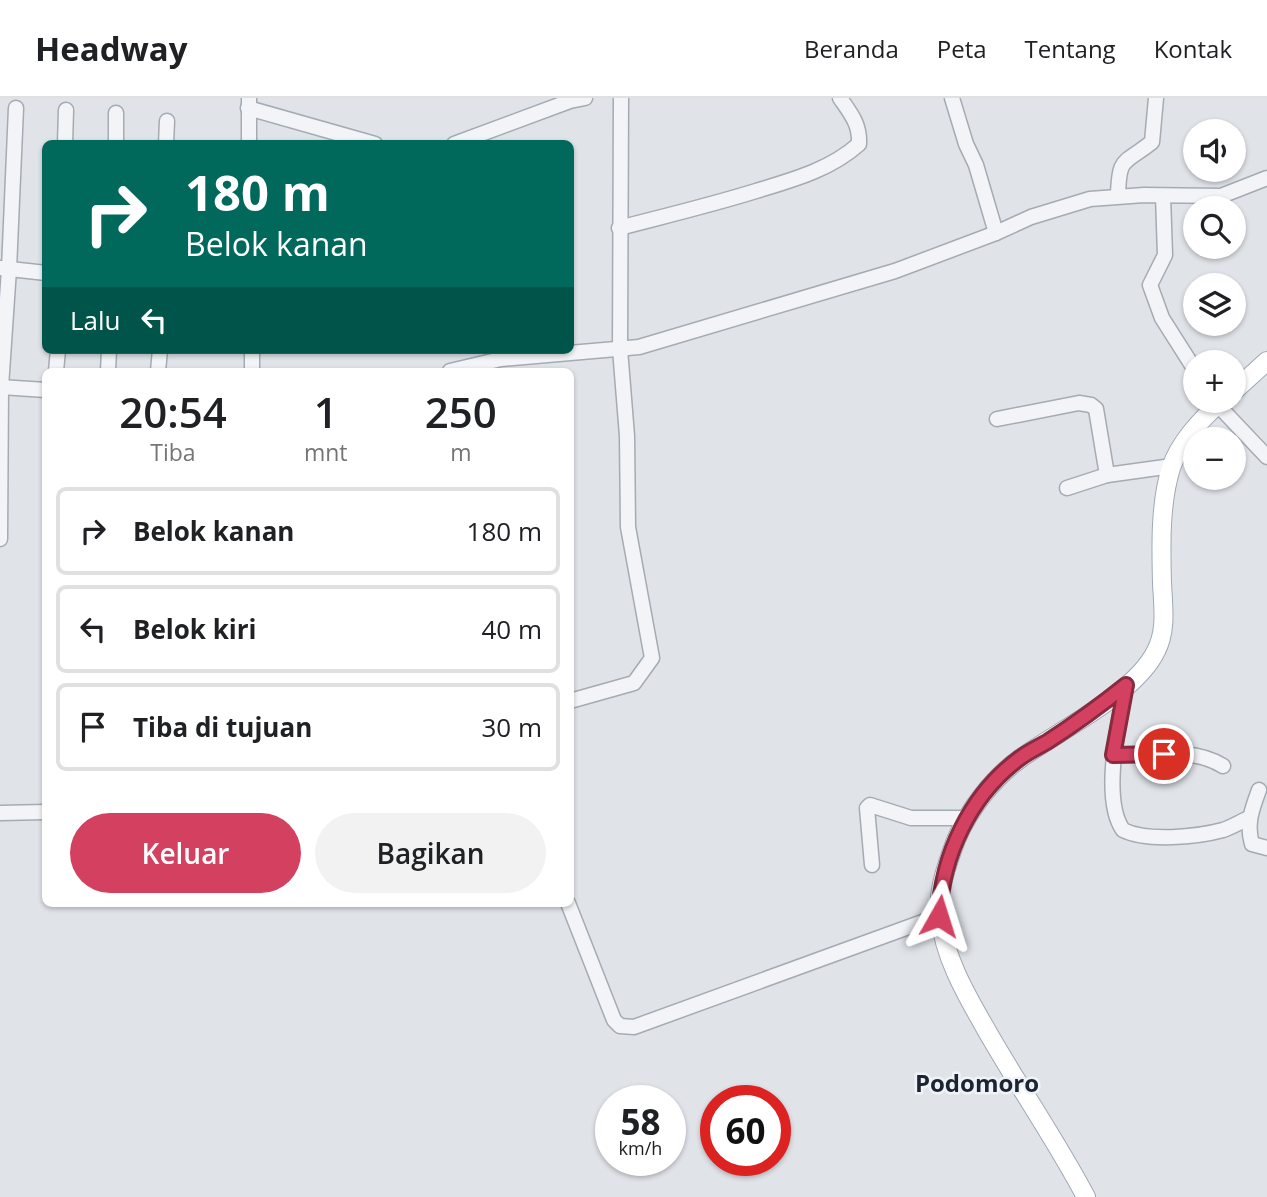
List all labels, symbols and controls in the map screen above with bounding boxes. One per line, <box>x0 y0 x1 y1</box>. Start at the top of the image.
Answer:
text: Headway <box>35 26 188 71</box>
text: Beranda <box>804 32 899 65</box>
text: Peta <box>937 32 987 65</box>
text: Tentang <box>1025 32 1116 65</box>
text: Kontak <box>1154 32 1232 65</box>
map controls <box>1183 119 1246 490</box>
button: sound <box>1183 119 1246 182</box>
text: 180 m <box>185 159 330 225</box>
icon: right <box>70 168 161 259</box>
button: search <box>1183 196 1246 259</box>
text: Belok kanan <box>185 222 368 265</box>
button: layers <box>1183 273 1246 336</box>
icon: left <box>135 301 173 339</box>
text: Lalu <box>70 302 121 338</box>
button: + <box>1183 350 1246 413</box>
text: 20:54 <box>119 383 227 440</box>
text: 1 <box>314 383 338 440</box>
text: 250 <box>425 383 497 440</box>
button: − <box>1183 427 1246 490</box>
text: Tiba <box>150 436 196 468</box>
text: mnt <box>304 436 348 468</box>
text: m <box>450 436 471 468</box>
icon: right <box>74 512 112 550</box>
text: Belok kanan <box>133 513 294 549</box>
text: 180 m <box>467 513 542 549</box>
icon: left <box>74 610 112 648</box>
text: Belok kiri <box>133 611 257 647</box>
text: 40 m <box>481 611 542 647</box>
icon: arrive <box>74 708 112 746</box>
text: Tiba di tujuan <box>133 709 312 745</box>
text: 30 m <box>481 709 542 745</box>
pin <box>1134 724 1194 784</box>
icon: arrive <box>1145 735 1183 773</box>
button: Keluar <box>70 813 301 893</box>
button: Bagikan <box>315 813 546 893</box>
position arrow <box>902 879 976 953</box>
district label: Podomoro <box>915 1066 1039 1099</box>
speed limit sign: 60 <box>700 1085 791 1176</box>
text: 58 <box>620 1098 661 1145</box>
text: km/h <box>619 1136 662 1160</box>

